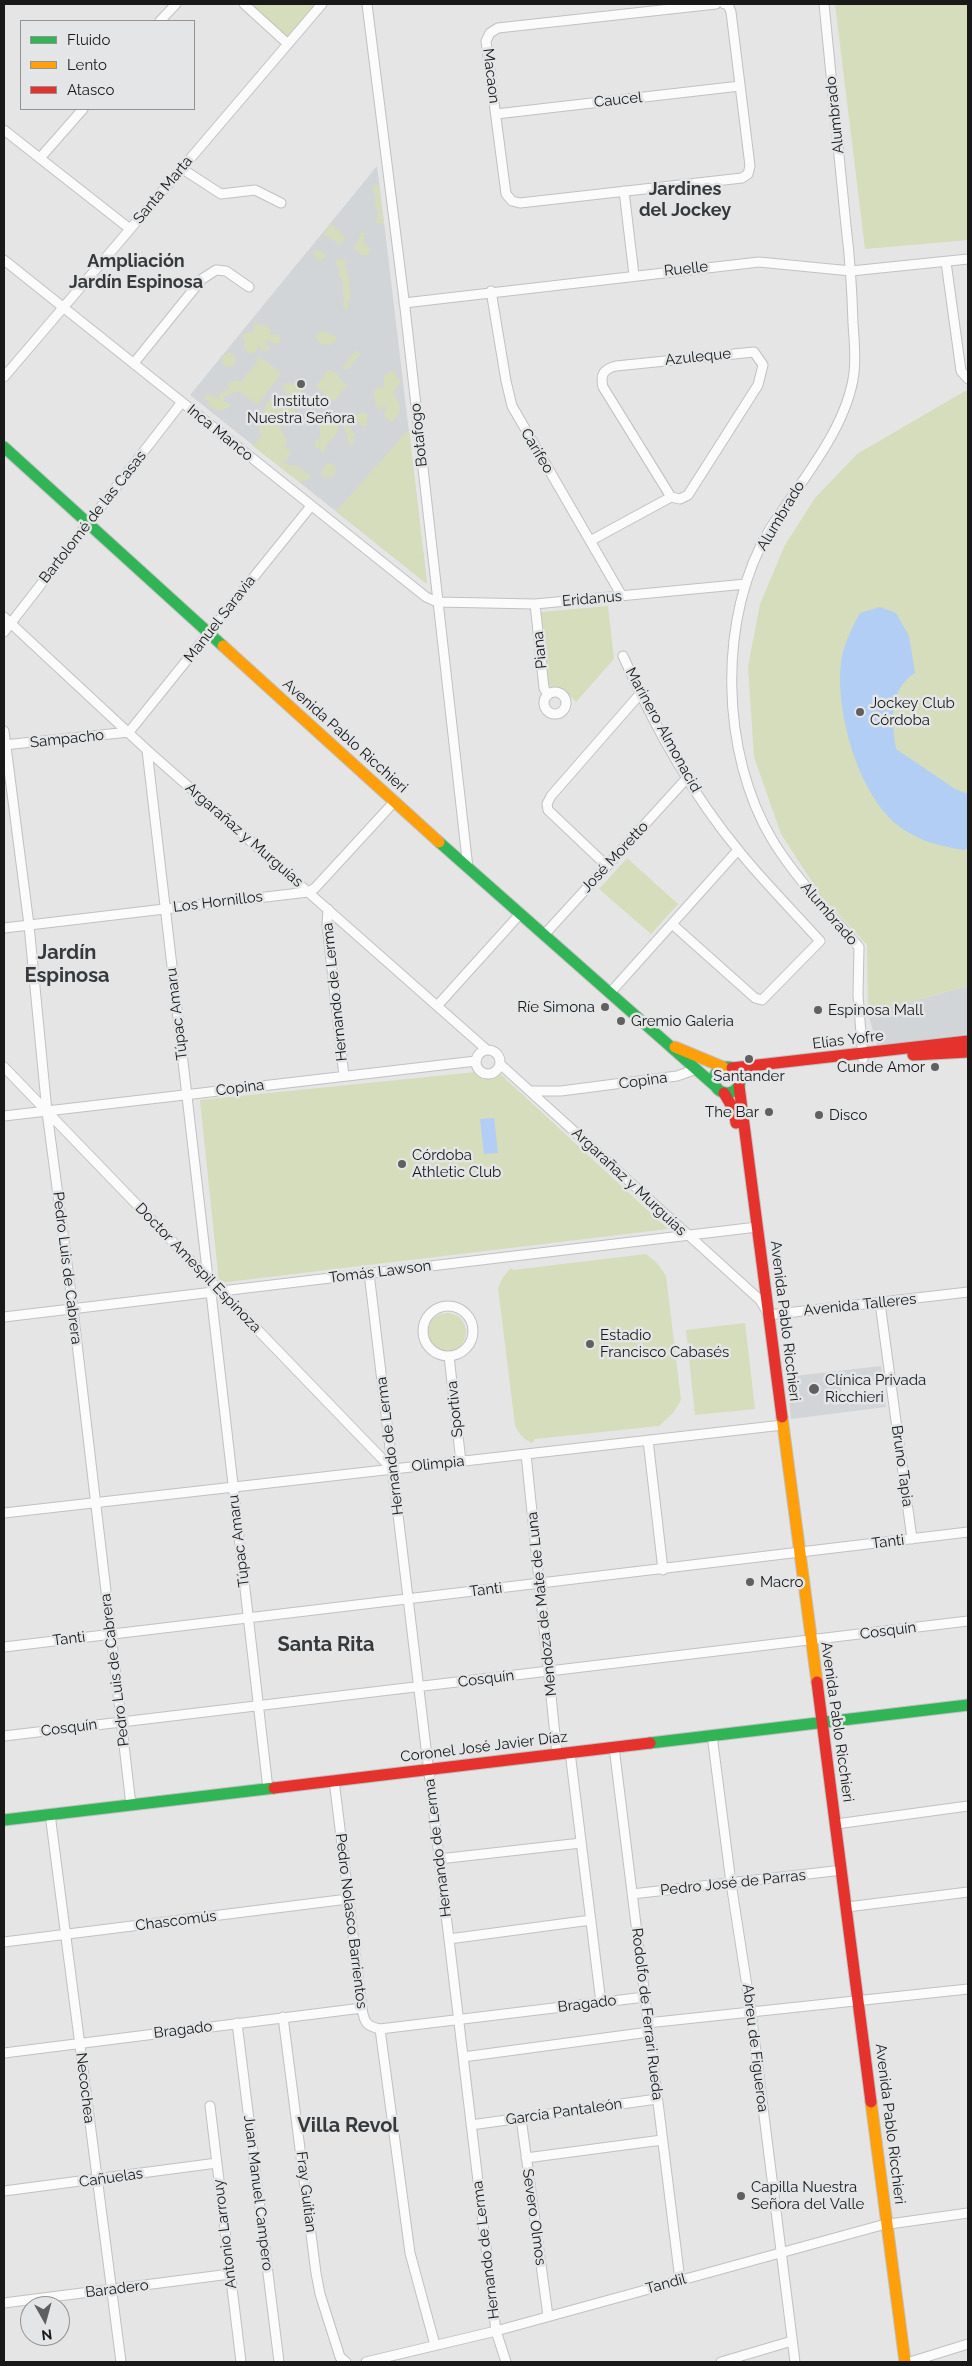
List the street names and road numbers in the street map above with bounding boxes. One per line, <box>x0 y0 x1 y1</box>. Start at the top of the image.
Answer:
street label: Macaon <box>479 47 503 105</box>
street label: Alumbrado <box>822 75 848 155</box>
street label: Caucel <box>593 89 643 111</box>
street label: Santa Marta <box>130 153 196 227</box>
street label: Ruelle <box>663 258 709 280</box>
street label: Azuleque <box>664 345 732 369</box>
street label: Inca Manco <box>183 401 257 465</box>
street label: Botafogo <box>407 402 431 468</box>
street label: Carifeo <box>517 425 557 477</box>
street label: Bartolomé de las Casas <box>36 447 150 587</box>
street label: Alumbrado <box>753 478 809 554</box>
street label: Manuel Saravia <box>180 572 260 666</box>
street label: Eridanus <box>561 587 623 611</box>
street label: Piana <box>529 630 551 670</box>
street label: Marinero Almonacid <box>621 665 705 795</box>
street label: Avenida Pablo Ricchieri <box>279 675 411 797</box>
street label: Sampacho <box>29 726 105 752</box>
street label: Argarañaz y Murguías <box>181 779 307 891</box>
street label: José Moretto <box>578 818 652 896</box>
street label: Alumbrado <box>797 879 861 949</box>
street label: Los Hornillos <box>172 888 264 916</box>
street label: Hernando de Lerma <box>319 922 351 1062</box>
street label: Túpac Amaru <box>162 967 192 1061</box>
street label: Elías Yofre <box>811 1027 885 1053</box>
street label: Copina <box>618 1069 668 1093</box>
street label: Copina <box>215 1076 265 1100</box>
street label: Argarañaz y Murguías <box>568 1124 690 1240</box>
street label: Pedro Luis de Cabrera <box>49 1190 85 1346</box>
street label: Doctor Amespil Espinoza <box>131 1199 265 1337</box>
street label: Avenida Pablo Ricchieri <box>766 1240 804 1402</box>
street label: Tomás Lawson <box>328 1257 432 1287</box>
street label: Avenida Talleres <box>803 1290 917 1320</box>
street label: Hernando de Lerma <box>373 1376 407 1516</box>
street label: Sportiva <box>443 1380 467 1438</box>
street label: Bruno Tapia <box>887 1424 917 1508</box>
street label: Olimpia <box>411 1452 465 1476</box>
street label: Túpac Amaru <box>224 1494 254 1588</box>
street label: Mendoza de Mate de Luna <box>523 1511 561 1697</box>
street label: Tanti <box>871 1531 905 1553</box>
street label: Tanti <box>469 1579 503 1601</box>
street label: Pedro Luis de Cabrera <box>97 1592 133 1748</box>
street label: Cosquín <box>859 1619 917 1643</box>
street label: Tanti <box>52 1628 86 1650</box>
street label: Avenida Pablo Ricchieri <box>817 1641 857 1803</box>
street label: Cosquín <box>457 1667 515 1691</box>
street label: Cosquín <box>40 1716 98 1740</box>
street label: Coronel José Javier Díaz <box>399 1728 569 1766</box>
street label: Hernando de Lerma <box>421 1778 455 1918</box>
street label: Pedro Nolasco Barrientos <box>331 1832 371 2010</box>
street label: Pedro José de Parras <box>659 1866 807 1900</box>
street label: Chascomús <box>134 1907 218 1935</box>
street label: Rodolfo de Ferrari Rueda <box>628 1927 666 2101</box>
street label: Abreu de Figueroa <box>738 1983 772 2113</box>
street label: Bragado <box>557 1991 617 2017</box>
street label: Bragado <box>153 2017 213 2043</box>
street label: Avenida Pablo Ricchieri <box>871 2043 909 2205</box>
street label: Necochea <box>72 2052 98 2124</box>
street label: García Pantaleón <box>505 2095 623 2129</box>
street label: Juan Manuel Campero <box>240 2114 276 2272</box>
street label: Fray Guitian <box>292 2150 320 2234</box>
street label: Cañuelas <box>78 2165 144 2191</box>
street label: Severo Olmos <box>518 2168 550 2266</box>
street label: Antonio Larrouy <box>209 2178 241 2290</box>
street label: Hernando de Lerma <box>469 2180 503 2320</box>
street label: Tandil <box>644 2270 688 2298</box>
street label: Baradero <box>84 2276 150 2302</box>

